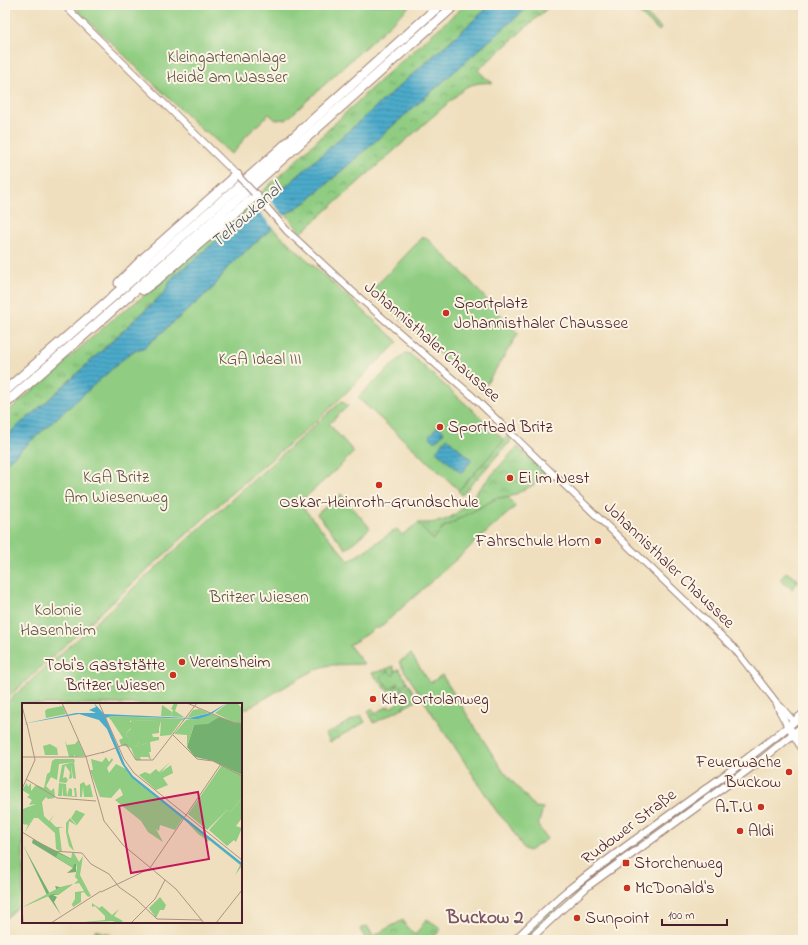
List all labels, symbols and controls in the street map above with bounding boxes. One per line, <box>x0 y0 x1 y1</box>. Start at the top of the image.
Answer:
park label: Kleingartenanlage Heide am Wasser <box>166 45 288 90</box>
water label: Teltowkanal <box>206 176 290 255</box>
street label: Johannisthaler Chaussee <box>358 275 506 409</box>
place label: Sportplatz Johannisthaler Chaussee <box>454 291 628 336</box>
marker: Sportplatz Johannisthaler Chaussee <box>441 308 451 318</box>
park label: KGA Ideal III <box>218 347 302 372</box>
place label: Sportbad Britz <box>448 415 553 440</box>
marker: Sportbad Britz <box>435 422 445 432</box>
park label: KGA Britz Am Wiesenweg <box>64 465 168 512</box>
place label: Ei im Nest <box>518 466 590 491</box>
marker: Ei im Nest <box>505 473 515 483</box>
marker: Oskar-Heinroth-Grundschule <box>374 480 384 490</box>
place label: Oskar-Heinroth-Grundschule <box>279 490 479 515</box>
street label: Johannisthaler Chaussee <box>598 496 741 635</box>
place label: Fahrschule Horn <box>474 529 590 554</box>
marker: Fahrschule Horn <box>593 536 603 546</box>
park label: Britzer Wiesen <box>208 585 309 610</box>
park label: Kolonie Hasenheim <box>20 598 96 643</box>
place label: Vereinsheim <box>189 650 271 675</box>
place label: Tobi's Gaststätte Britzer Wiesen <box>45 653 165 698</box>
marker: Vereinsheim <box>177 657 187 667</box>
marker: Tobi's Gaststätte Britzer Wiesen <box>168 670 178 680</box>
place label: Kita Ortolanweg <box>381 687 489 714</box>
marker: Kita Ortolanweg <box>368 694 378 704</box>
inset map <box>22 703 242 923</box>
place label: Feuerwache Buckow <box>695 750 781 795</box>
marker: Feuerwache Buckow <box>784 767 794 777</box>
street label: Rudower Straße <box>576 783 682 871</box>
place label: A.T.U <box>715 795 753 820</box>
marker: A.T.U <box>756 802 766 812</box>
place label: Aldi <box>748 819 774 844</box>
marker: Aldi <box>735 826 745 836</box>
place label: Storchenweg <box>634 851 723 878</box>
marker: Storchenweg <box>621 858 631 868</box>
place label: McDonald's <box>635 876 715 901</box>
marker: McDonald's <box>622 883 632 893</box>
scale bar <box>662 901 727 927</box>
district label: Buckow 2 <box>446 905 524 932</box>
place label: Sunpoint <box>585 906 649 931</box>
text: 100 m <box>668 907 695 925</box>
marker: Sunpoint <box>572 913 582 923</box>

